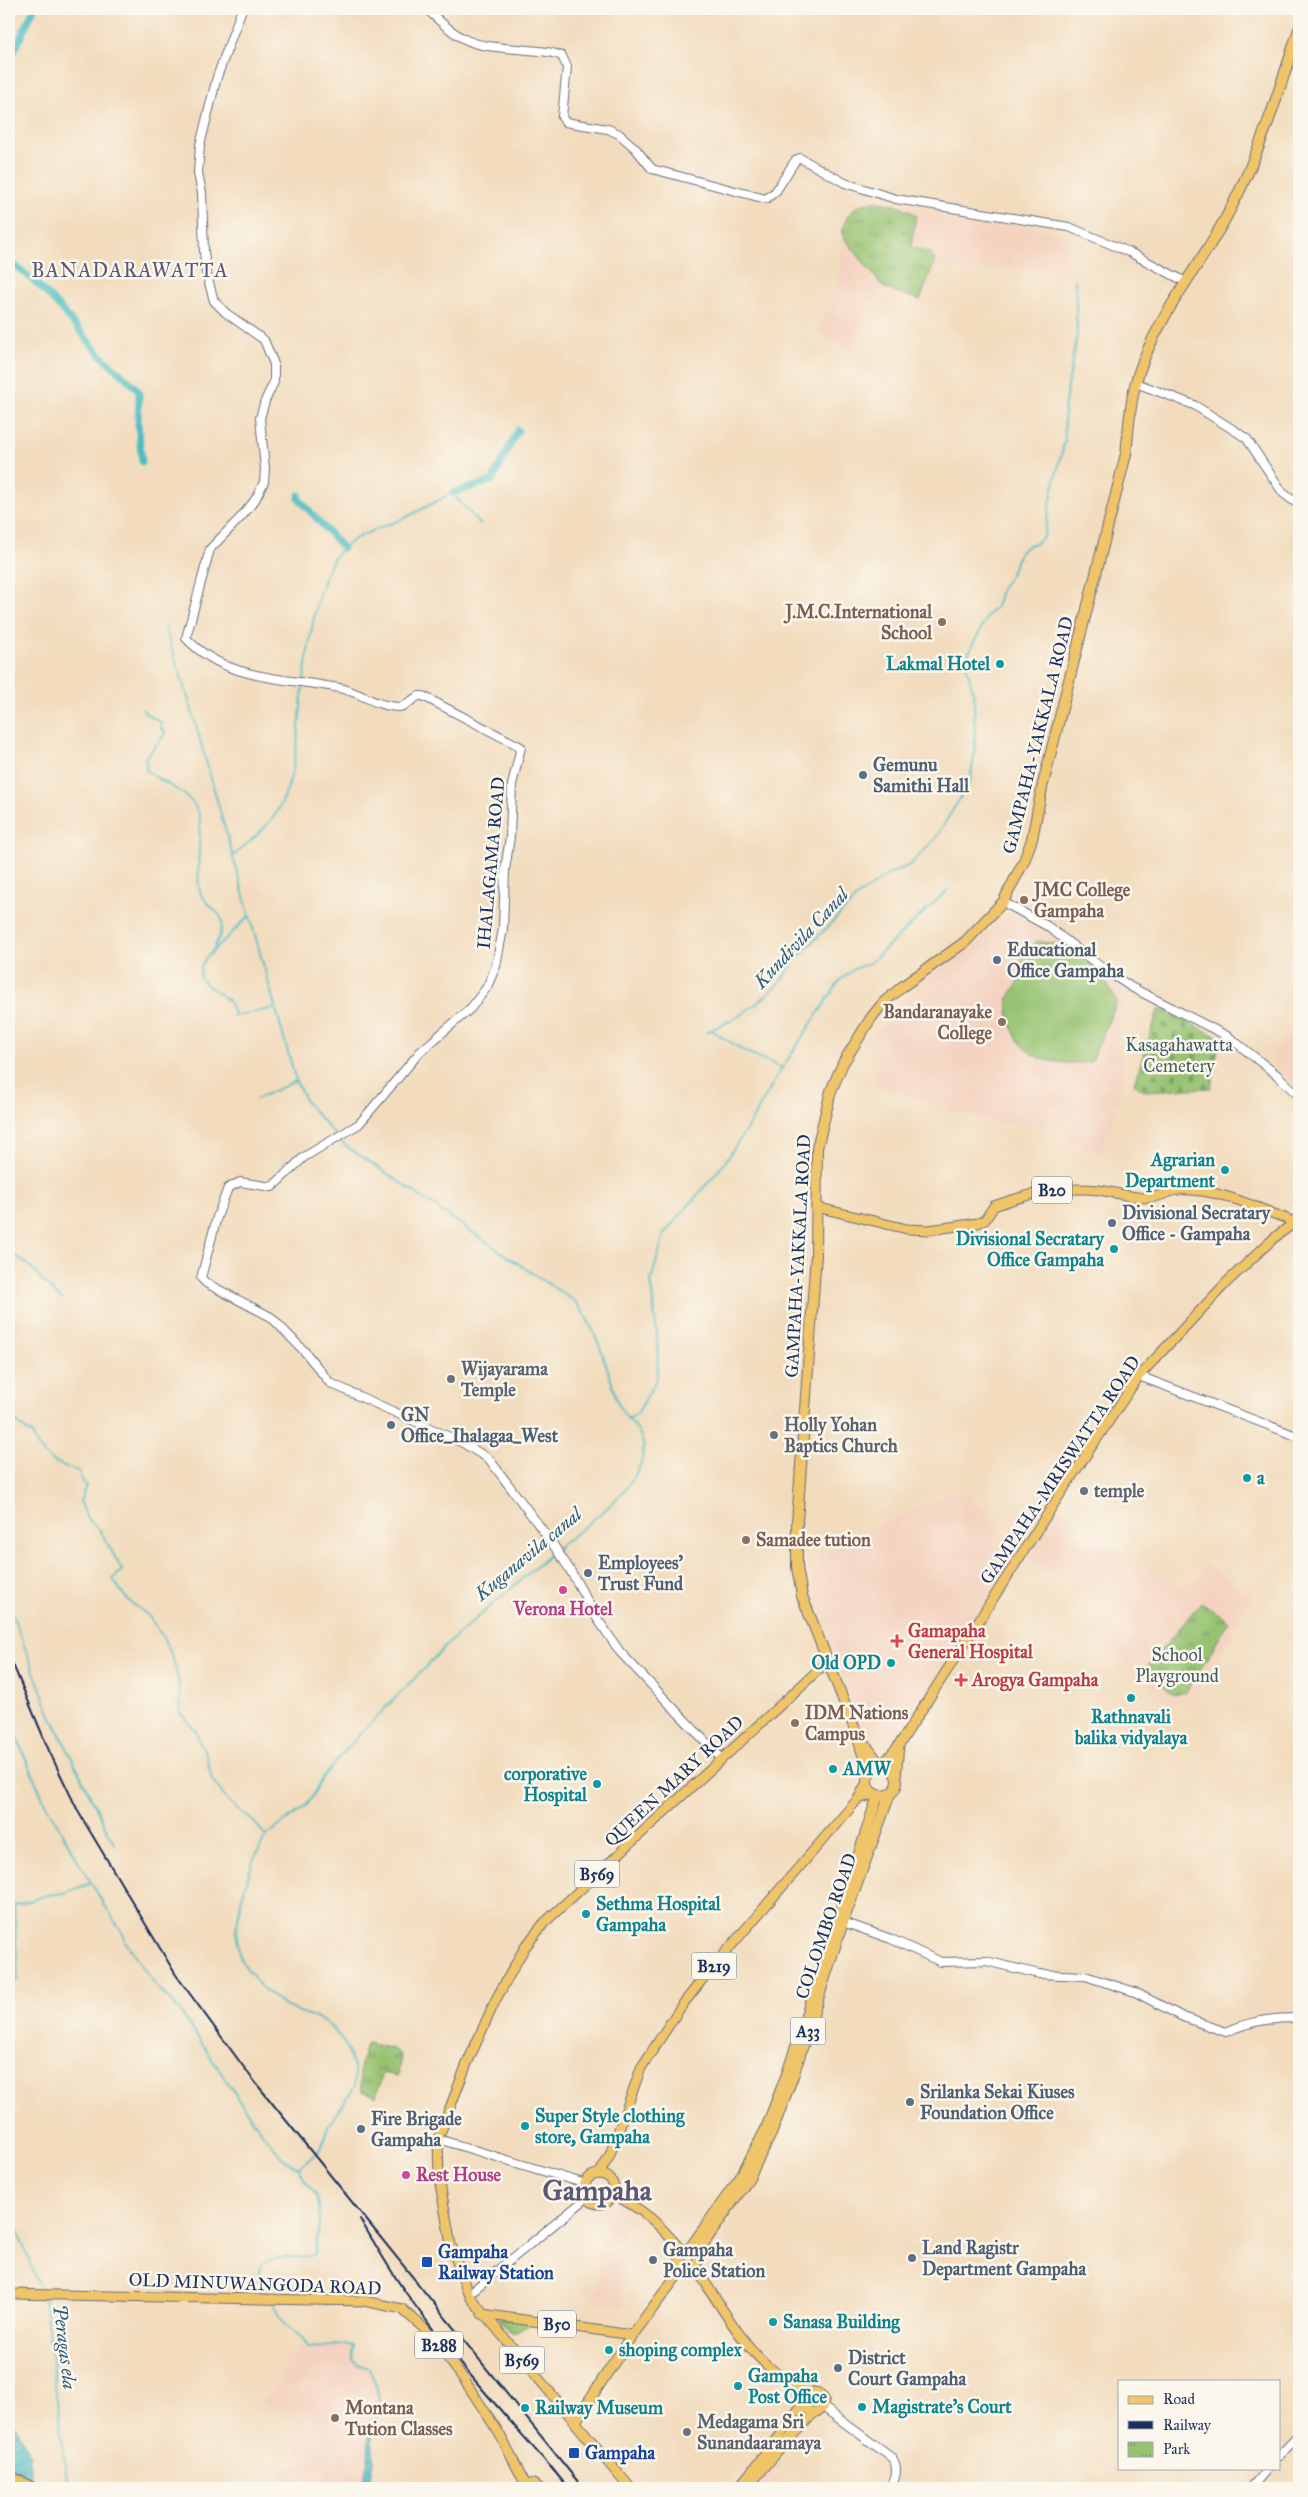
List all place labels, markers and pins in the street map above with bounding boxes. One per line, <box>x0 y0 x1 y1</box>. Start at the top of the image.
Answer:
place label: J.M.C.International School <box>784 601 933 644</box>
marker: J.M.C.International School <box>936 616 948 628</box>
place label: Lakmal Hotel <box>886 653 991 675</box>
marker: Lakmal Hotel <box>994 658 1006 670</box>
place label: Gemunu Samithi Hall <box>873 754 970 797</box>
marker: Gemunu Samithi Hall <box>857 769 869 781</box>
place label: JMC College Gampaha <box>1032 879 1131 923</box>
marker: JMC College Gampaha <box>1018 894 1030 906</box>
place label: Educational Office Gampaha <box>1007 939 1124 983</box>
marker: Educational Office Gampaha <box>991 954 1003 966</box>
place label: Bandaranayake College <box>883 1001 993 1045</box>
marker: Bandaranayake College <box>996 1016 1008 1028</box>
place label: Agrarian Department <box>1125 1149 1216 1193</box>
marker: Agrarian Department <box>1219 1164 1231 1176</box>
place label: Divisional Secratary Office - Gampaha <box>1122 1202 1272 1246</box>
marker: Divisional Secratary Office - Gampaha <box>1106 1217 1118 1229</box>
place label: Divisional Secratary Office Gampaha <box>956 1228 1106 1272</box>
marker: Divisional Secratary Office Gampaha <box>1108 1243 1120 1255</box>
place label: Wijayarama Temple <box>460 1358 548 1402</box>
marker: Wijayarama Temple <box>445 1373 457 1385</box>
place label: GN Office_Ihalagaa_West <box>401 1404 559 1448</box>
place label: Holly Yohan Baptics Church <box>784 1414 899 1458</box>
marker: GN Office_Ihalagaa_West <box>385 1419 397 1431</box>
marker: Holly Yohan Baptics Church <box>768 1429 780 1441</box>
place label: a <box>1257 1467 1265 1489</box>
marker: a <box>1241 1472 1253 1484</box>
place label: temple <box>1093 1480 1145 1503</box>
marker: temple <box>1078 1485 1090 1497</box>
place label: Samadee tution <box>756 1529 871 1551</box>
marker: Samadee tution <box>740 1534 752 1546</box>
place label: Employees' Trust Fund <box>597 1552 684 1595</box>
marker: Employees' Trust Fund <box>582 1567 594 1579</box>
marker: Verona Hotel <box>557 1584 569 1596</box>
place label: Verona Hotel <box>512 1598 614 1620</box>
place label: Gamapaha General Hospital <box>908 1620 1034 1664</box>
marker: Gamapaha General Hospital <box>890 1634 904 1648</box>
place label: Old OPD <box>812 1652 881 1674</box>
marker: Old OPD <box>885 1657 897 1669</box>
place label: Arogya Gampaha <box>971 1669 1099 1692</box>
marker: Arogya Gampaha <box>954 1673 968 1687</box>
marker: Rathnavali balika vidyalaya <box>1125 1692 1137 1704</box>
place label: IDM Nations Campus <box>805 1702 909 1746</box>
place label: Rathnavali balika vidyalaya <box>1074 1706 1188 1750</box>
marker: IDM Nations Campus <box>789 1717 801 1729</box>
place label: AMW <box>842 1758 892 1780</box>
place label: corporative Hospital <box>504 1763 588 1807</box>
marker: AMW <box>827 1763 839 1775</box>
marker: corporative Hospital <box>591 1778 603 1790</box>
place label: Sethma Hospital Gampaha <box>596 1893 722 1937</box>
marker: Sethma Hospital Gampaha <box>580 1908 592 1920</box>
place label: Srilanka Sekai Kiuses Foundation Office <box>920 2081 1075 2124</box>
marker: Srilanka Sekai Kiuses Foundation Office <box>904 2096 916 2108</box>
place label: Super Style clothing store, Gampaha <box>535 2105 685 2149</box>
place label: Fire Brigade Gampaha <box>371 2108 462 2152</box>
marker: Super Style clothing store, Gampaha <box>519 2120 531 2132</box>
marker: Fire Brigade Gampaha <box>355 2123 367 2135</box>
place label: Rest House <box>416 2164 502 2186</box>
marker: Rest House <box>400 2169 412 2181</box>
place label: Land Ragistr Department Gampaha <box>922 2237 1086 2281</box>
place label: Gampaha Police Station <box>663 2239 765 2282</box>
place label: Gampaha Railway Station <box>438 2241 554 2285</box>
marker: Land Ragistr Department Gampaha <box>906 2252 918 2264</box>
marker: Gampaha Police Station <box>647 2254 659 2266</box>
marker: Gampaha Railway Station <box>420 2255 434 2269</box>
place label: Sanasa Building <box>783 2311 900 2334</box>
marker: Sanasa Building <box>767 2316 779 2328</box>
place label: shoping complex <box>619 2339 743 2362</box>
marker: shoping complex <box>603 2344 615 2356</box>
place label: District Court Gampaha <box>848 2347 967 2391</box>
marker: District Court Gampaha <box>832 2362 844 2374</box>
place label: Gampaha Post Office <box>748 2365 827 2408</box>
marker: Gampaha Post Office <box>732 2380 744 2392</box>
place label: Magistrate's Court <box>872 2396 1012 2419</box>
place label: Montana Tution Classes <box>344 2397 453 2440</box>
place label: Railway Museum <box>535 2397 664 2420</box>
marker: Magistrate's Court <box>856 2401 868 2413</box>
marker: Railway Museum <box>519 2402 531 2414</box>
place label: Medagama Sri Sunandaaramaya <box>697 2411 821 2455</box>
marker: Montana Tution Classes <box>329 2412 341 2424</box>
marker: Medagama Sri Sunandaaramaya <box>681 2426 693 2438</box>
place label: Gampaha <box>585 2442 655 2465</box>
marker: Gampaha <box>567 2446 581 2460</box>

